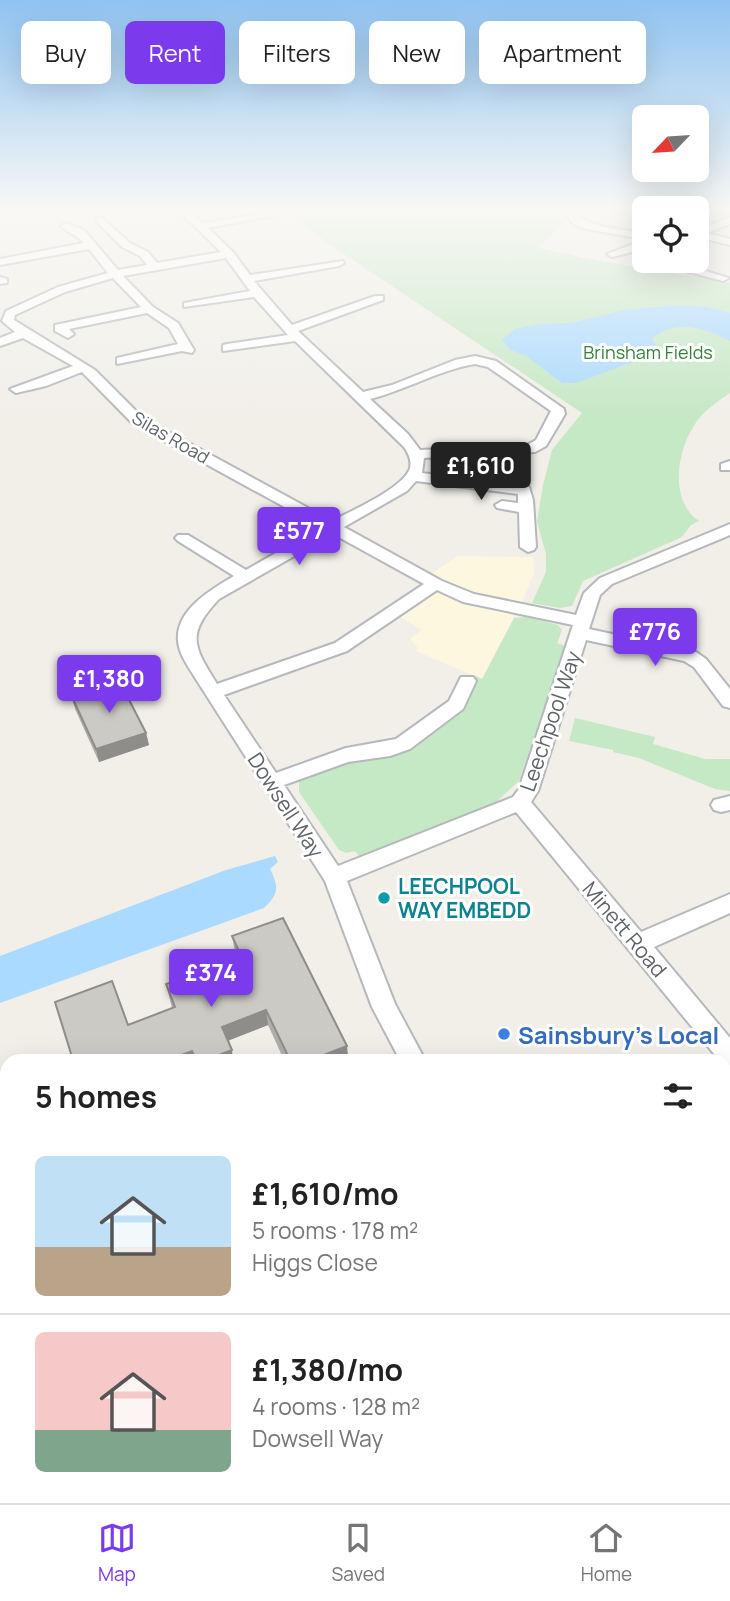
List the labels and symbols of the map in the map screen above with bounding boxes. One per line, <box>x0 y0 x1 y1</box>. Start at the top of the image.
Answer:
north arrow <box>632 105 709 182</box>
park label: Brinsham Fields <box>583 340 713 364</box>
street label: Silas Road <box>128 405 214 469</box>
pin: £1,610 <box>424 442 538 502</box>
pin: £577 <box>258 508 340 567</box>
pin: £776 <box>614 608 696 668</box>
street label: Leechpool Way <box>513 647 587 795</box>
pin: £1,380 <box>52 656 166 715</box>
street label: Dowsell Way <box>242 747 330 863</box>
place label: LEECHPOOL WAY EMBEDD <box>398 872 531 924</box>
street label: Minett Road <box>577 875 673 983</box>
marker: LEECHPOOL WAY EMBEDD <box>376 890 392 906</box>
pin: £374 <box>170 950 252 1009</box>
place label: Sainsbury's Local <box>518 1018 719 1051</box>
marker: Sainsbury's Local <box>496 1026 512 1042</box>

